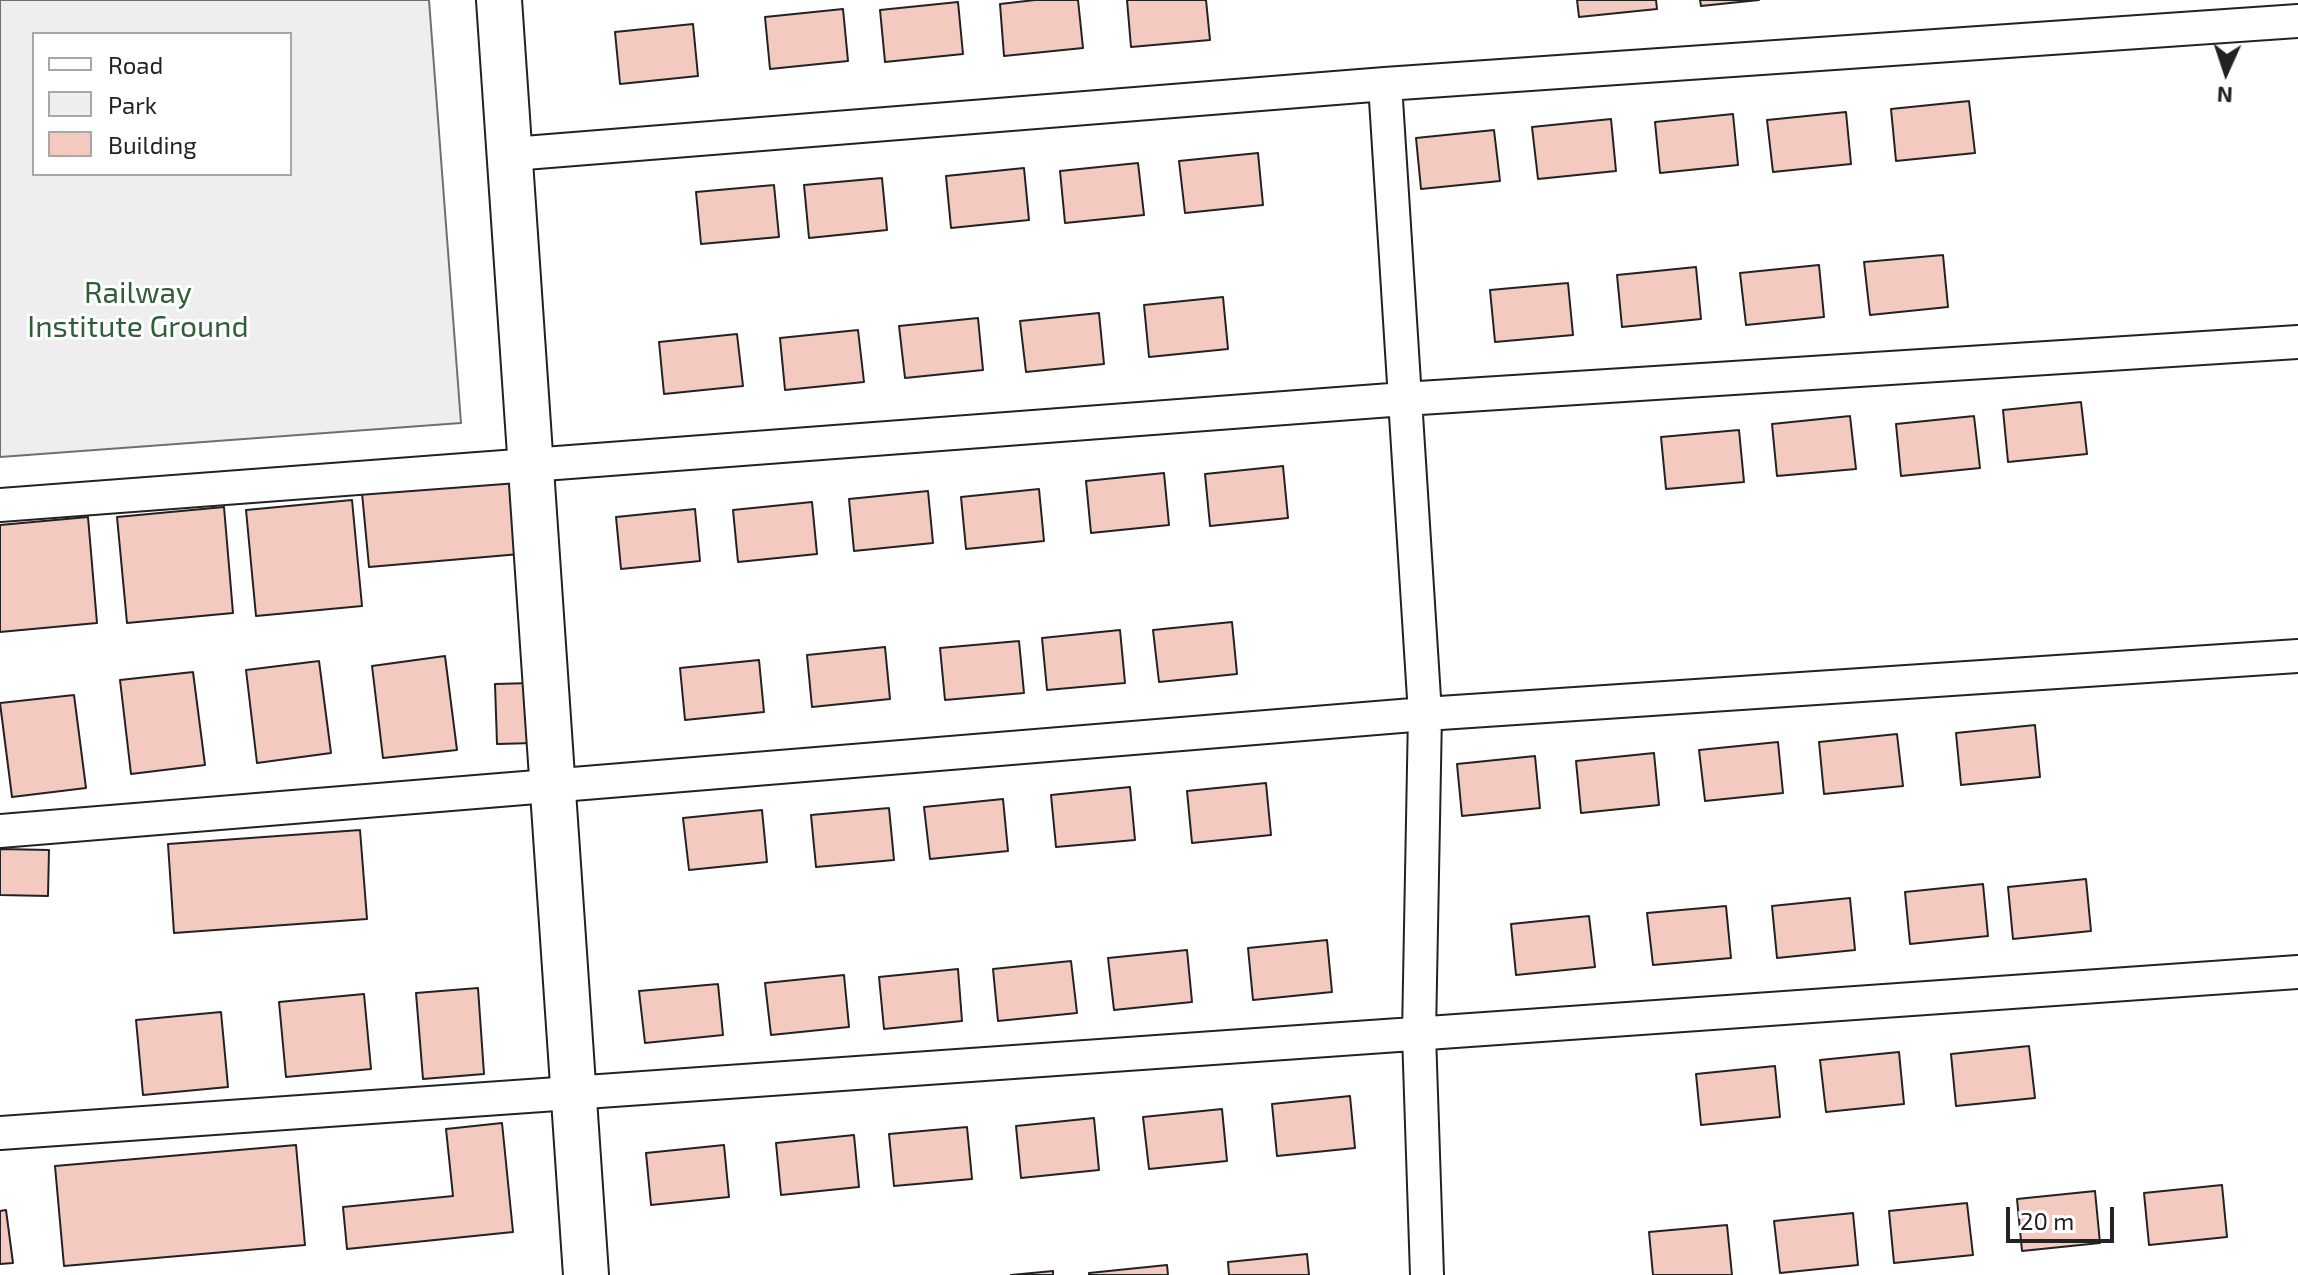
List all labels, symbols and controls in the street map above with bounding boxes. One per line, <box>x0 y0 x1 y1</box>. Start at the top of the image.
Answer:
legend <box>32 32 292 176</box>
north arrow <box>2186 32 2266 112</box>
text: Road <box>108 50 163 79</box>
text: N <box>2216 83 2233 109</box>
text: Park <box>108 90 157 119</box>
text: Building <box>108 130 197 159</box>
park label: Railway Institute Ground <box>27 275 249 346</box>
scale bar <box>2010 1191 2118 1241</box>
text: 20 m <box>2020 1206 2074 1235</box>

